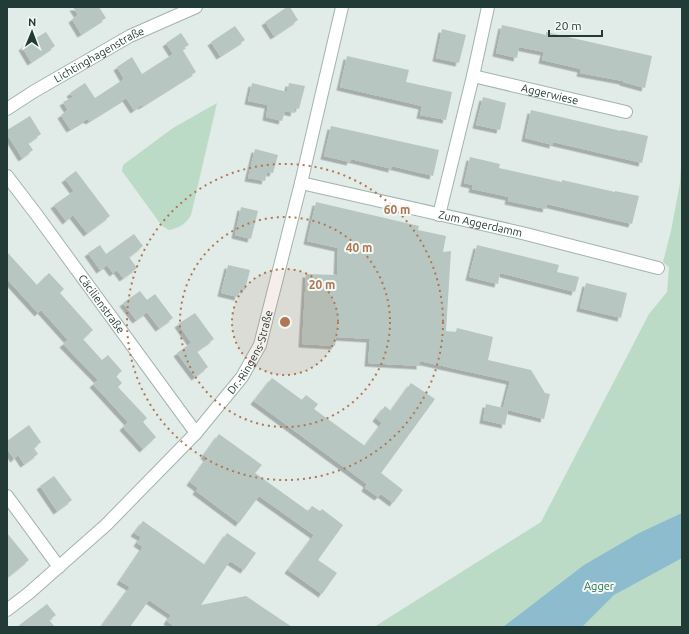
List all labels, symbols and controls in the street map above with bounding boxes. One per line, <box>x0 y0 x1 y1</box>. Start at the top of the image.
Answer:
north arrow <box>12 12 52 52</box>
scale bar <box>549 12 602 38</box>
text: N <box>28 16 36 28</box>
text: 20 m <box>555 19 582 32</box>
street label: Lichtinghagenstraße <box>52 25 146 85</box>
street label: Aggerwiese <box>520 82 580 107</box>
text: 60 m <box>384 203 410 216</box>
street label: Zum Aggerdamm <box>437 208 524 239</box>
text: 40 m <box>346 241 372 254</box>
street label: Cäcilienstraße <box>76 272 127 336</box>
text: 20 m <box>309 278 335 291</box>
street label: Dr.-Ringens-Straße <box>225 309 275 396</box>
centre of rings <box>278 315 292 329</box>
park label: Agger <box>584 580 615 592</box>

